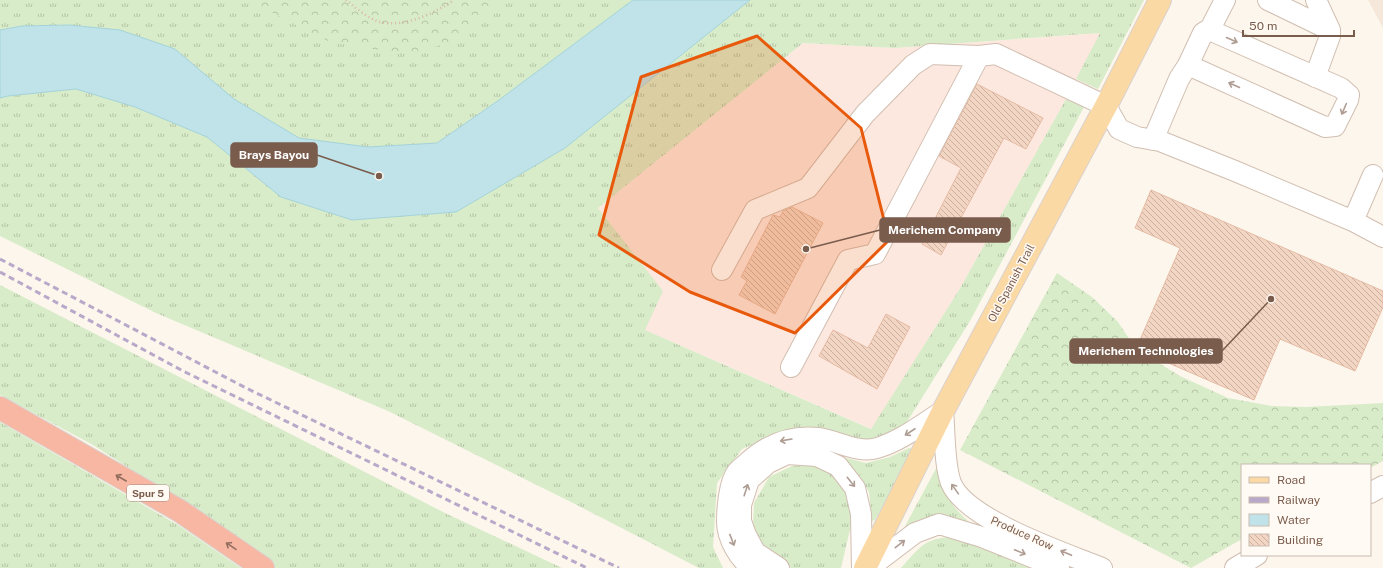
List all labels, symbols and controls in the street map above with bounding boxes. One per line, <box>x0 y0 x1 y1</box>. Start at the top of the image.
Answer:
scale bar <box>1243 12 1354 38</box>
text: 50 m <box>1249 19 1277 33</box>
one-way arrow <box>1226 37 1238 44</box>
one-way arrow <box>1229 81 1241 89</box>
one-way arrow <box>1340 103 1348 115</box>
callout: Brays Bayou <box>231 143 317 167</box>
text: Brays Bayou <box>239 148 309 162</box>
callout: Merichem Company <box>880 218 1010 242</box>
text: Merichem Company <box>888 223 1002 237</box>
street label: Old Spanish Trail <box>985 242 1037 324</box>
callout: Merichem Technologies <box>1070 339 1222 363</box>
text: Merichem Technologies <box>1078 344 1214 358</box>
one-way arrow <box>905 428 916 436</box>
one-way arrow <box>780 437 793 445</box>
legend <box>1241 464 1371 556</box>
one-way arrow <box>115 473 127 481</box>
text: Road <box>1277 473 1305 487</box>
one-way arrow <box>846 477 855 488</box>
one-way arrow <box>743 484 751 496</box>
one-way arrow <box>951 484 959 495</box>
road number: Spur 5 <box>127 485 169 501</box>
text: Railway <box>1277 493 1321 507</box>
text: Water <box>1277 513 1311 527</box>
street label: Produce Row <box>989 514 1055 552</box>
one-way arrow <box>728 533 736 545</box>
text: Building <box>1277 533 1323 547</box>
one-way arrow <box>895 540 906 549</box>
one-way arrow <box>226 542 237 550</box>
one-way arrow <box>1013 549 1025 557</box>
one-way arrow <box>1061 549 1073 556</box>

